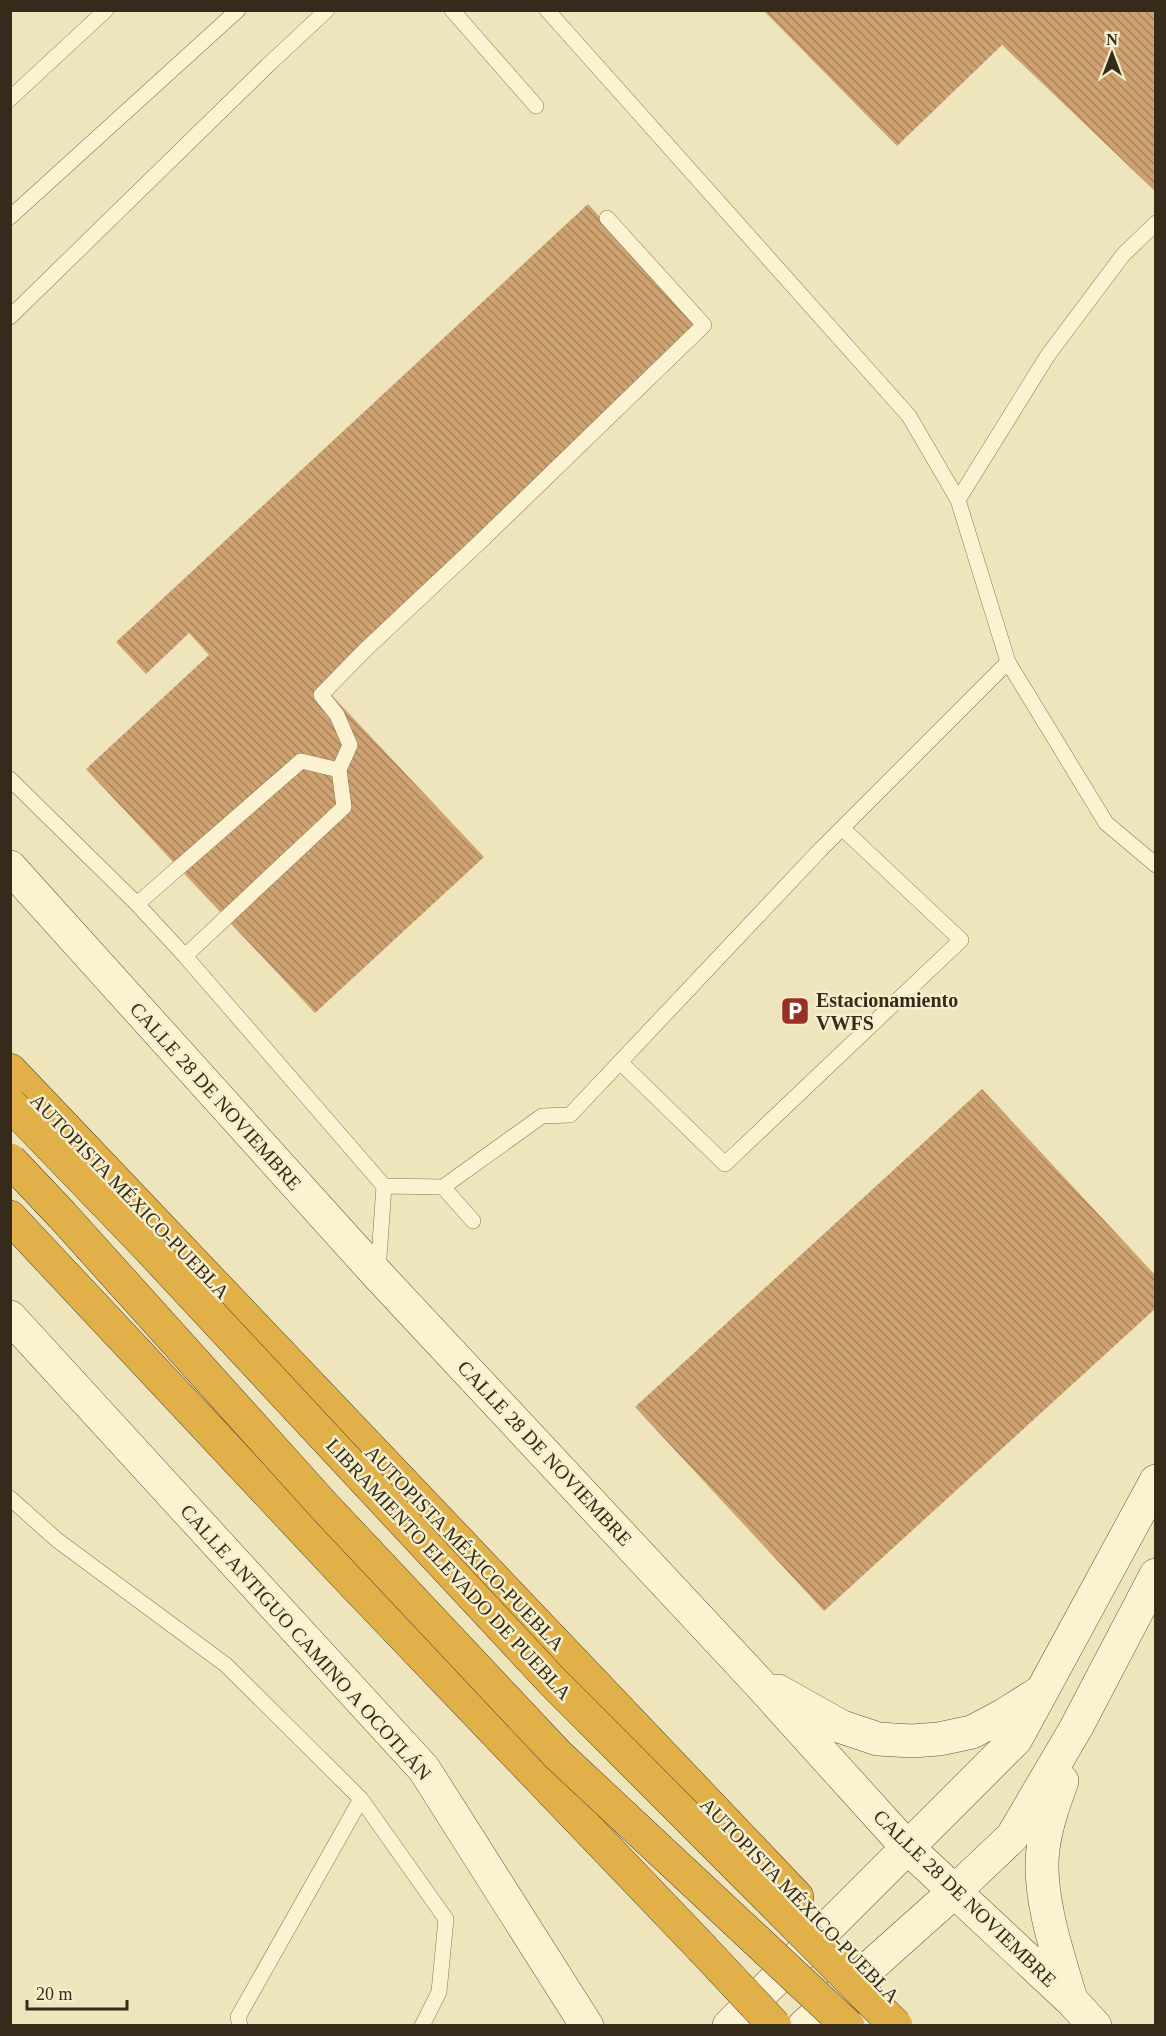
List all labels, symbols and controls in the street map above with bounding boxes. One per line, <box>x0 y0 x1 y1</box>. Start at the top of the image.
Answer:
north arrow <box>1082 24 1142 84</box>
text: N <box>1106 31 1118 48</box>
place label: Estacionamiento VWFS <box>816 989 958 1034</box>
parking icon: Estacionamiento VWFS <box>779 995 811 1027</box>
street label: CALLE 28 DE NOVIEMBRE <box>126 998 306 1194</box>
street label: AUTOPISTA MÉXICO-PUEBLA <box>26 1089 234 1303</box>
street label: CALLE 28 DE NOVIEMBRE <box>453 1356 637 1550</box>
street label: LIBRAMIENTO ELEVADO DE PUEBLA <box>322 1434 576 1704</box>
street label: AUTOPISTA MÉXICO-PUEBLA <box>361 1441 569 1655</box>
street label: CALLE ANTIGUO CAMINO A OCOTLÁN <box>176 1500 436 1784</box>
street label: AUTOPISTA MÉXICO-PUEBLA <box>696 1793 904 2007</box>
street label: CALLE 28 DE NOVIEMBRE <box>869 1805 1061 1991</box>
scale bar <box>27 1973 128 2011</box>
text: 20 m <box>36 1984 73 2004</box>

